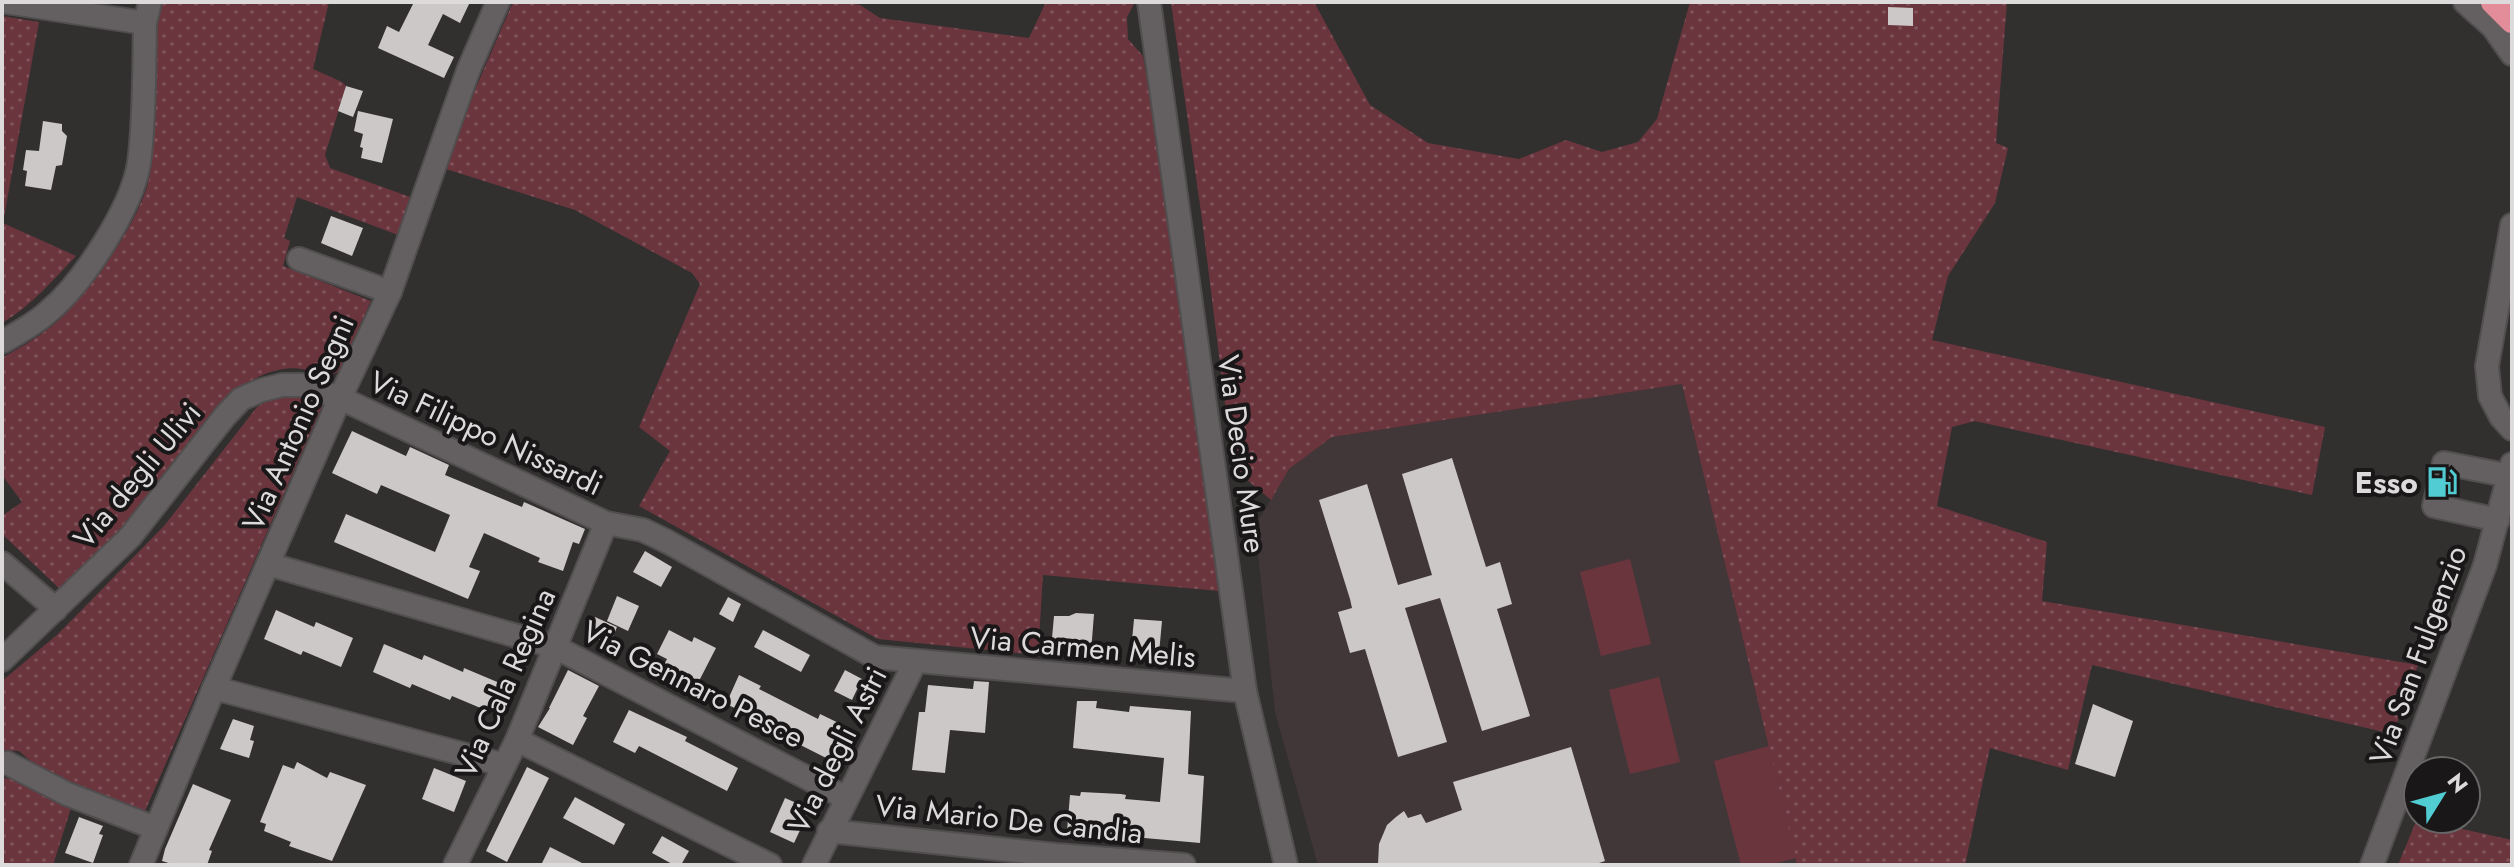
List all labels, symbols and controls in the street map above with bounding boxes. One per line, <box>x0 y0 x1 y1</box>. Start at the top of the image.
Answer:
street label: Via Antonio Segni <box>231 308 365 538</box>
street label: Via Decio Mure <box>1207 352 1277 556</box>
street label: Via Filippo Nissardi <box>362 360 610 506</box>
street label: Via degli Ulivi <box>63 393 211 557</box>
place label: Esso <box>2355 461 2418 504</box>
fuel station icon: Esso <box>2425 465 2459 499</box>
street label: Via San Fulgenzio <box>2358 540 2478 770</box>
street label: Via Cala Regina <box>444 581 566 785</box>
street label: Via Gennaro Pesce <box>575 610 811 758</box>
street label: Via Carmen Melis <box>968 616 1198 678</box>
street label: Via degli Astri <box>777 659 897 841</box>
north arrow <box>2402 755 2482 835</box>
text: N <box>2440 766 2476 800</box>
street label: Via Mario De Candia <box>873 784 1145 854</box>

